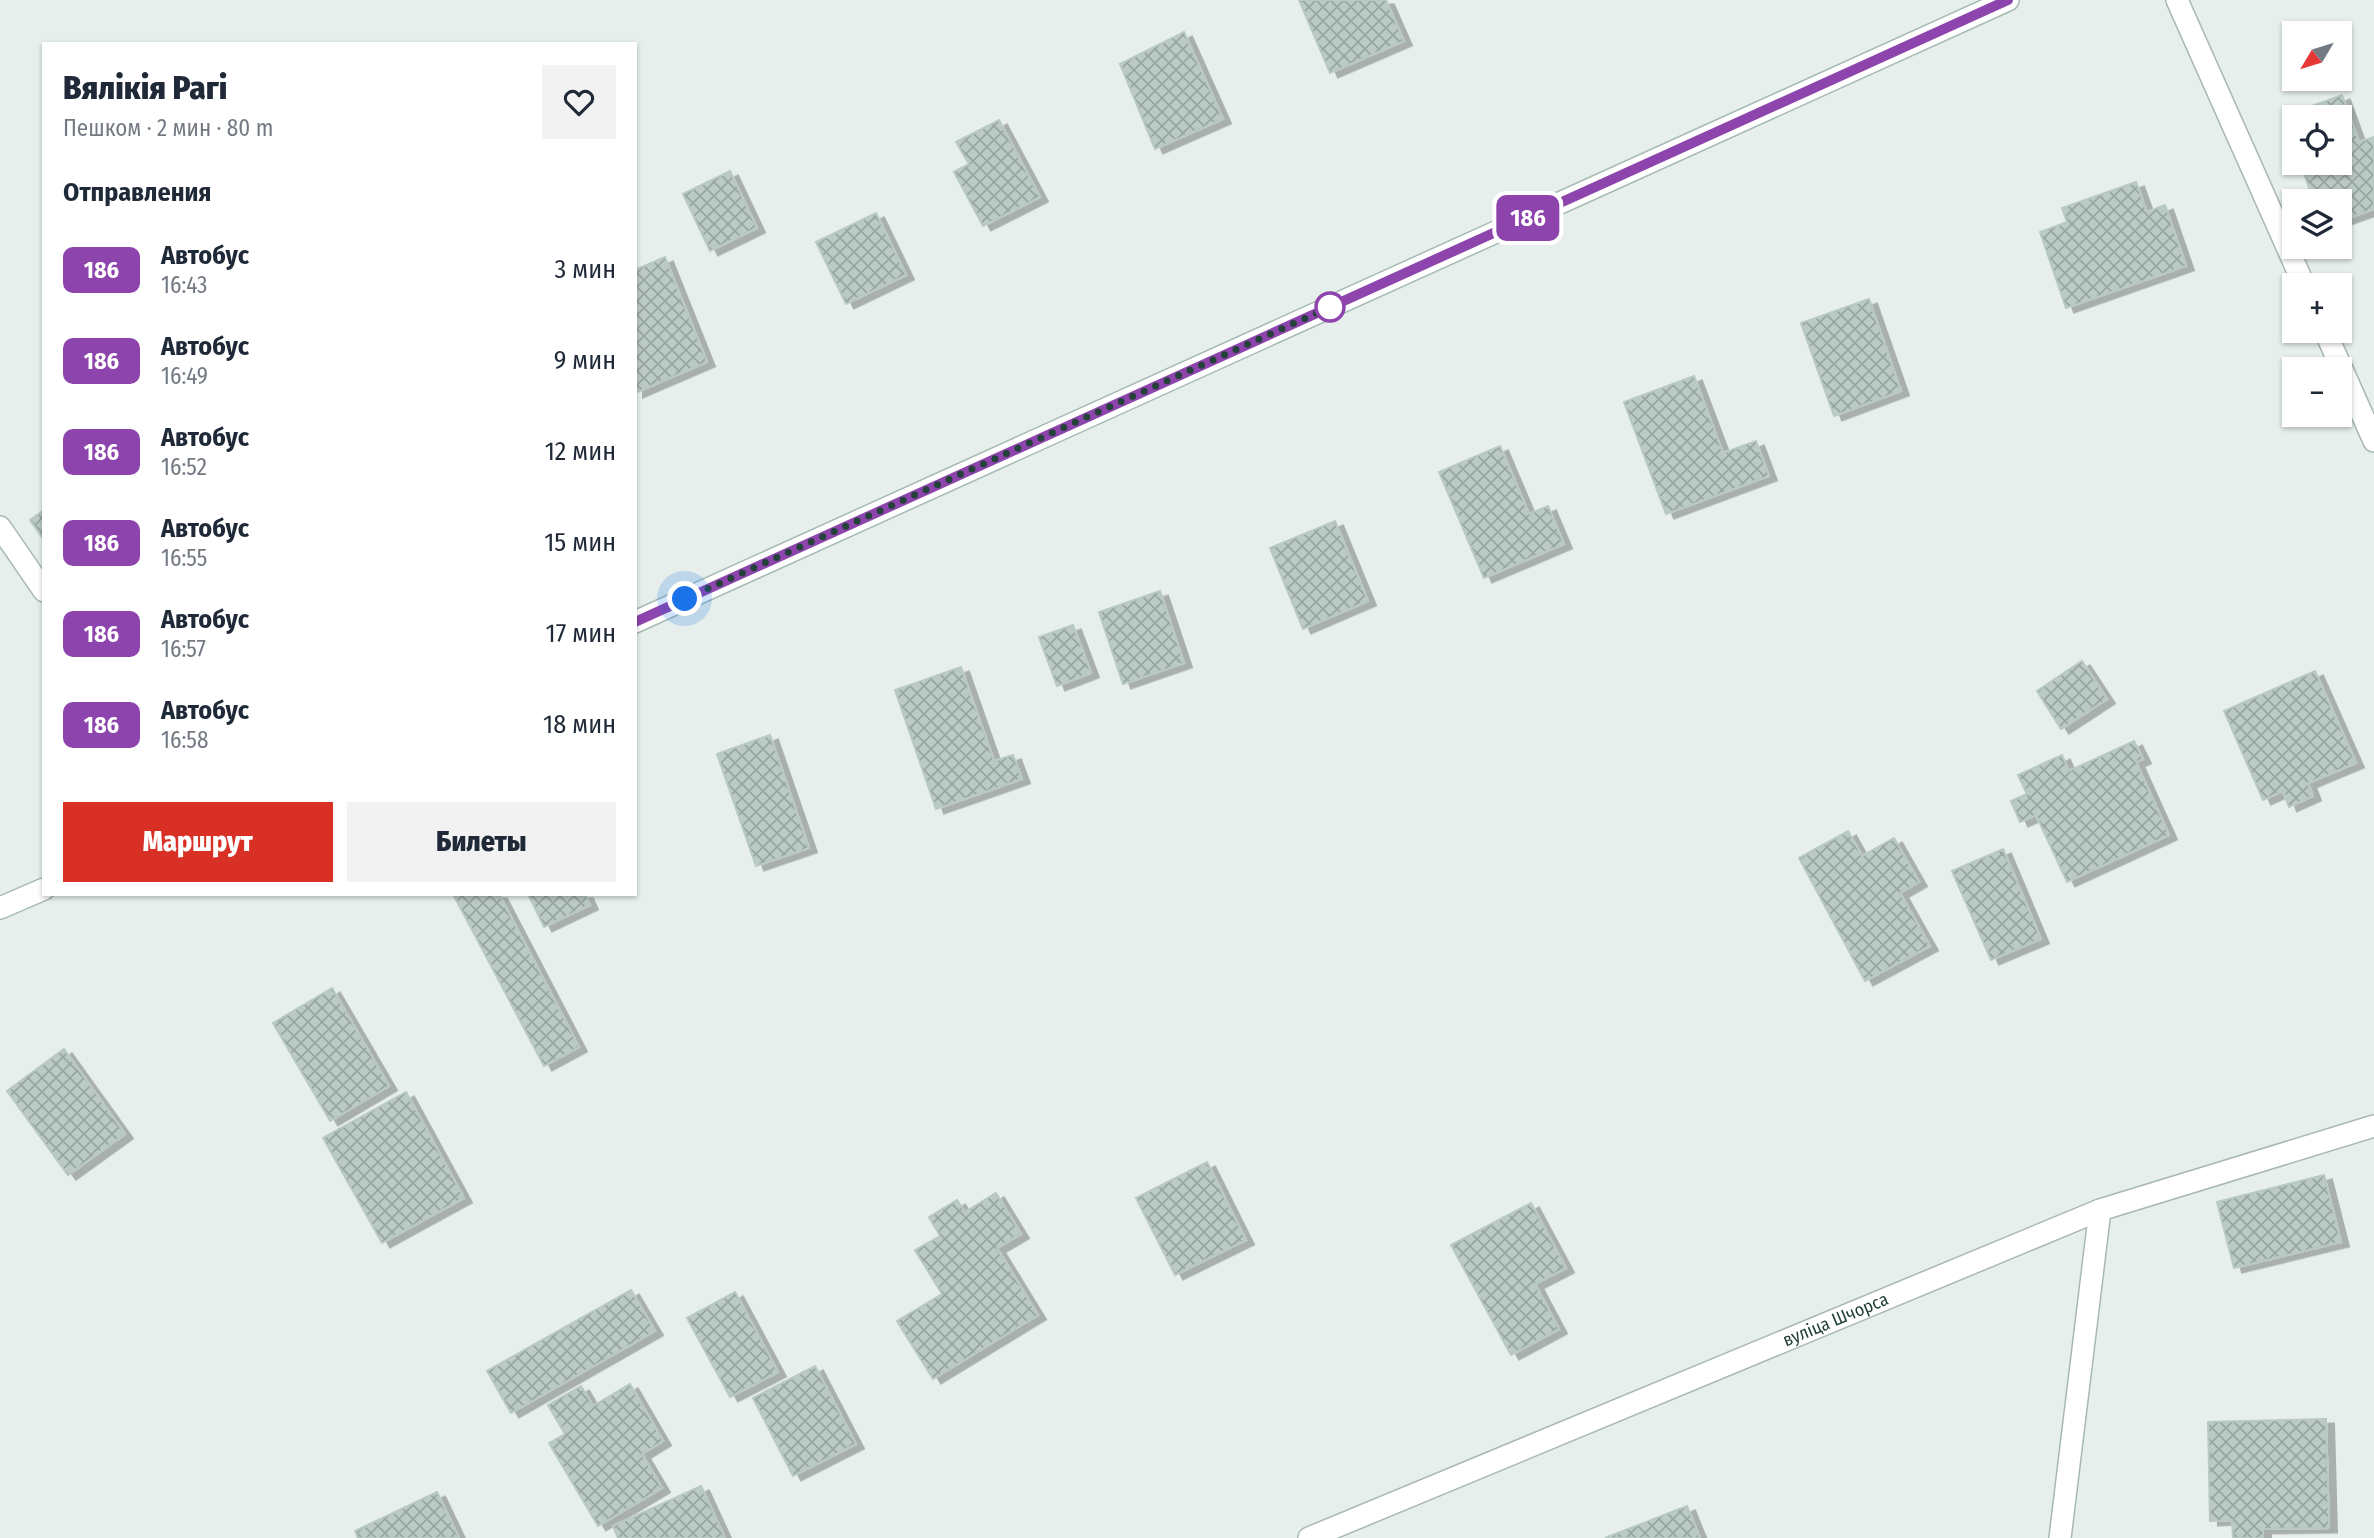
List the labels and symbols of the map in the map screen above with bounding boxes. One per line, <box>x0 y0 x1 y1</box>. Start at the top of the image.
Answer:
north arrow <box>2282 21 2352 91</box>
line badge: 186 <box>1488 195 1568 241</box>
unlabelled marker <box>1315 292 1345 322</box>
your location <box>667 581 702 616</box>
street label: вуліца Шчорса <box>1779 1288 1892 1351</box>

